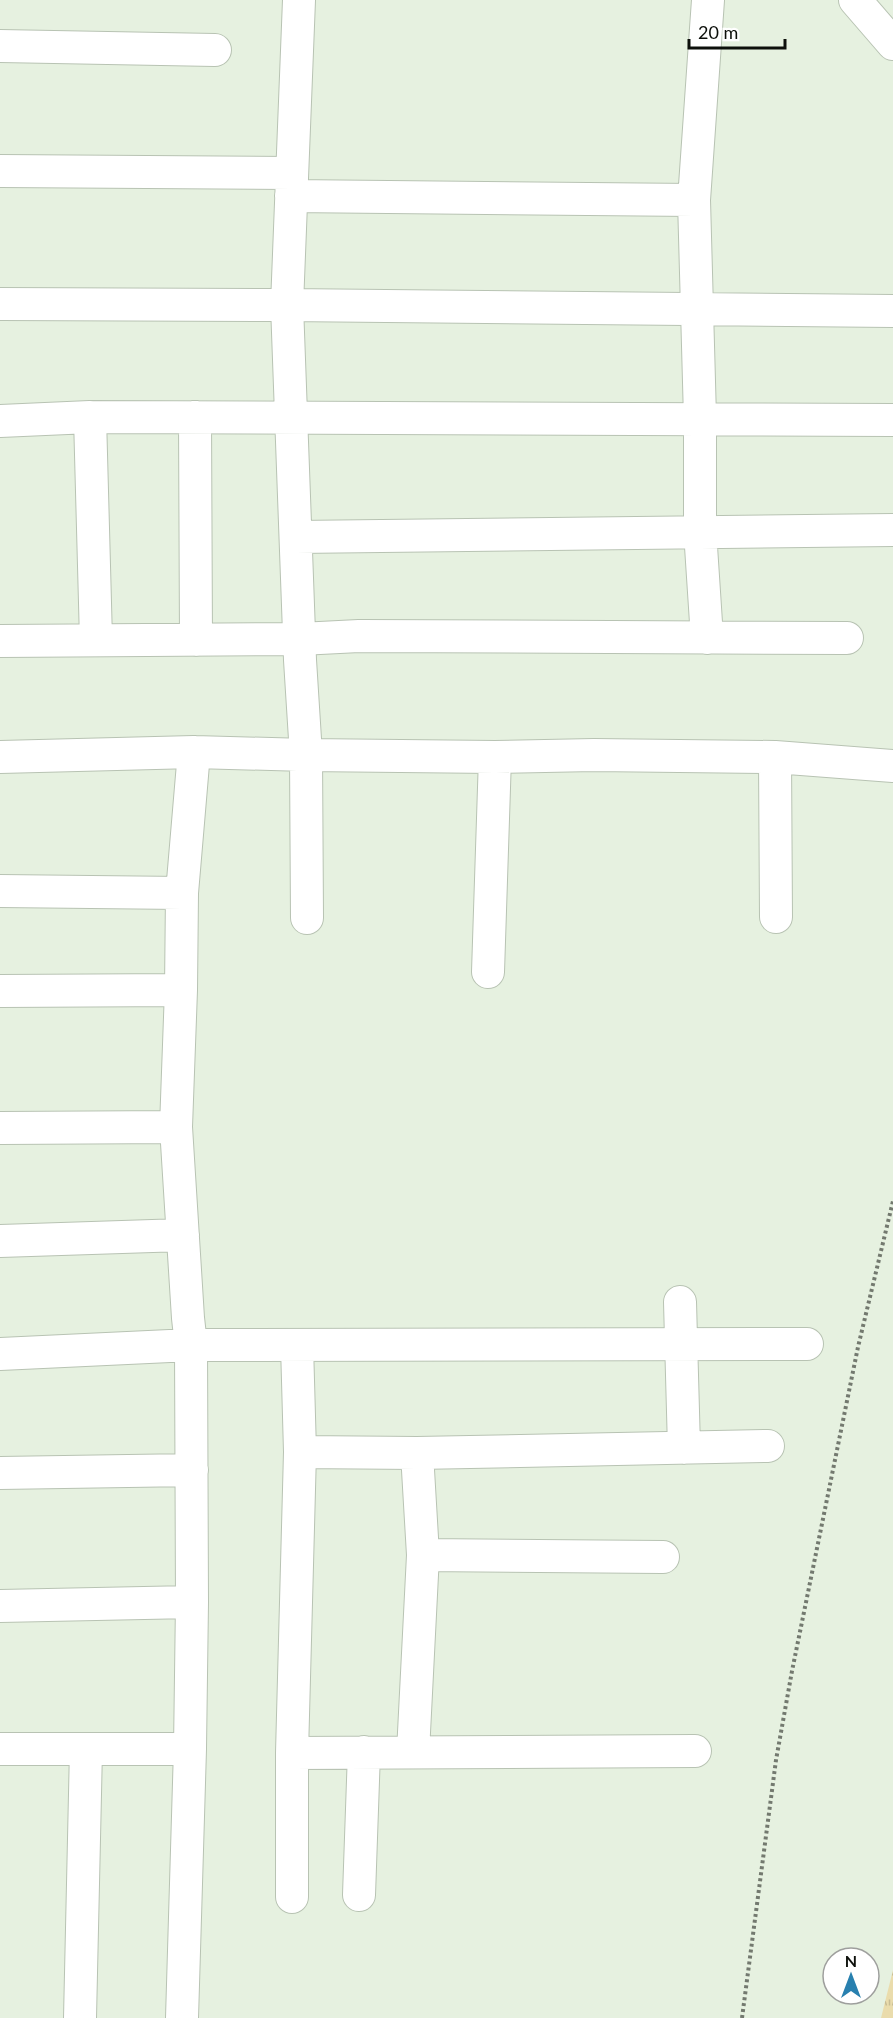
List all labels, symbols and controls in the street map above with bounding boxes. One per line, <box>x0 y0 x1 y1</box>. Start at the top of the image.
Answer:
scale bar <box>689 12 785 50</box>
text: 20 m <box>698 21 738 43</box>
north arrow <box>821 1946 881 2006</box>
text: N <box>845 1951 857 1970</box>

